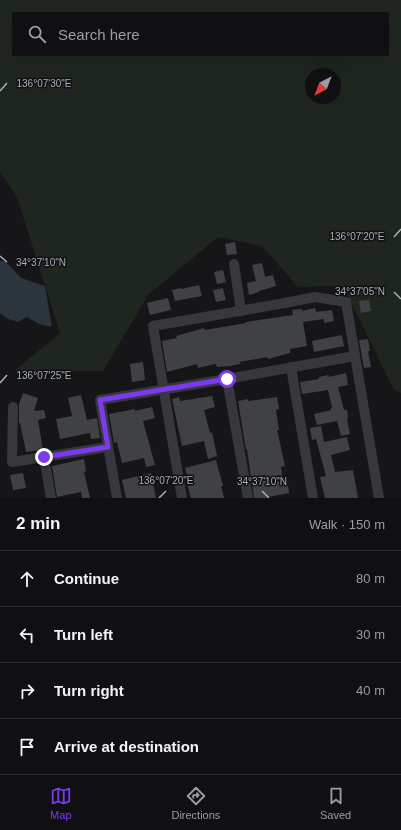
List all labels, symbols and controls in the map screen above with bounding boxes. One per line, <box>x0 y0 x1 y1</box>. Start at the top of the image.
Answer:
search box <box>12 12 389 56</box>
icon: search <box>26 23 48 45</box>
text: Search here <box>58 26 140 43</box>
north arrow <box>305 68 341 104</box>
text: 136°07'30"E <box>16 78 72 89</box>
text: 136°07'20"E <box>329 231 385 242</box>
text: 34°37'10"N <box>16 257 66 268</box>
text: 34°37'05"N <box>335 286 385 297</box>
text: 136°07'25"E <box>16 370 72 381</box>
route start <box>218 370 236 388</box>
route end <box>35 448 53 466</box>
text: 136°07'20"E <box>138 475 194 486</box>
text: 34°37'10"N <box>237 476 287 487</box>
text: 2 min <box>16 514 60 533</box>
text: Walk · 150 m <box>309 517 385 532</box>
icon: ahead <box>16 568 38 590</box>
text: Continue <box>54 570 119 587</box>
text: 80 m <box>356 571 385 586</box>
icon: left <box>16 624 38 646</box>
text: Turn left <box>54 626 113 643</box>
text: 30 m <box>356 627 385 642</box>
icon: right <box>16 680 38 702</box>
text: Turn right <box>54 682 124 699</box>
text: 40 m <box>356 683 385 698</box>
icon: arrive <box>16 736 38 758</box>
text: Arrive at destination <box>54 738 199 755</box>
tab: Map <box>50 785 72 821</box>
tab: Directions <box>171 785 220 821</box>
tab: Saved <box>320 785 351 821</box>

